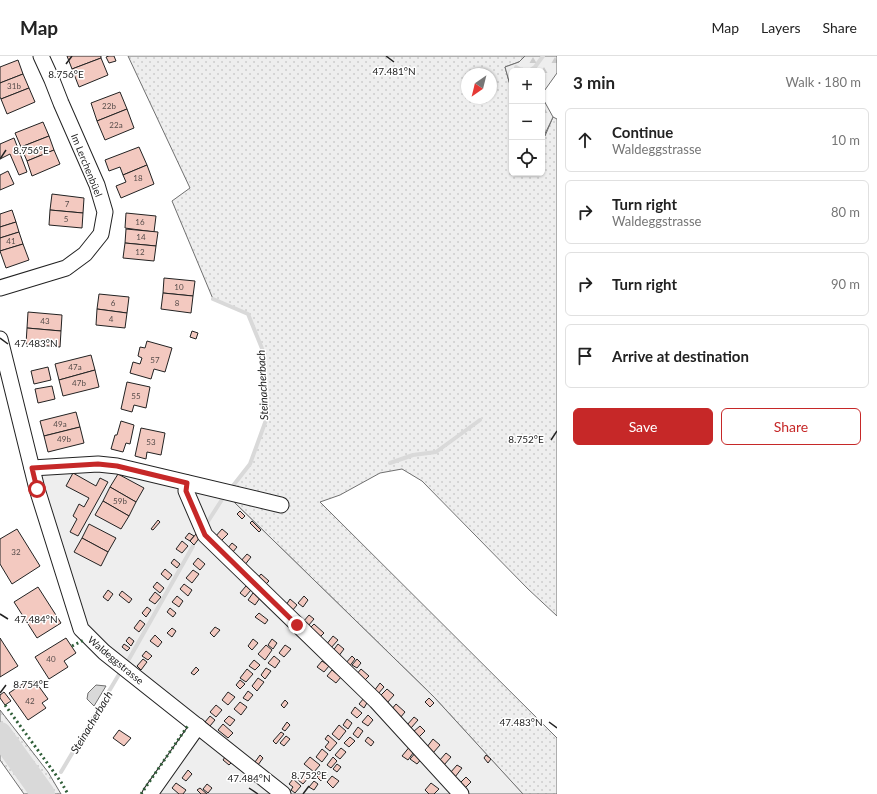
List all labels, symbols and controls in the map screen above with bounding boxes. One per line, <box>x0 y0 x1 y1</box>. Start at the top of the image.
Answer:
text: Map <box>20 16 58 39</box>
text: Map <box>711 19 739 36</box>
text: Layers <box>761 19 801 36</box>
text: Share <box>823 19 857 36</box>
text: 47.481°N <box>372 65 416 77</box>
text: 8.756°E <box>48 68 84 80</box>
north arrow <box>461 68 497 104</box>
map controls <box>509 68 545 176</box>
button: + <box>509 68 545 104</box>
text: 3 min <box>573 72 615 93</box>
text: Walk · 180 m <box>785 74 861 90</box>
house number: 31b <box>7 81 21 91</box>
house number: 22b <box>102 101 116 111</box>
button: − <box>509 104 545 140</box>
house number: 22a <box>109 120 123 130</box>
text: Continue <box>612 123 673 141</box>
icon: ahead <box>574 129 596 151</box>
street label: Im Lerchenbüel <box>69 132 105 198</box>
text: 10 m <box>831 132 860 148</box>
button: locate <box>509 140 545 176</box>
text: Waldeggstrasse <box>612 141 701 157</box>
text: 8.756°E <box>13 144 49 156</box>
house number: 18 <box>133 173 143 183</box>
text: Turn right <box>612 195 677 213</box>
house number: 7 <box>65 199 70 209</box>
icon: right <box>574 201 596 223</box>
text: 80 m <box>831 204 860 220</box>
text: Waldeggstrasse <box>612 213 701 229</box>
house number: 5 <box>64 214 69 224</box>
house number: 16 <box>135 217 145 227</box>
house number: 14 <box>136 232 146 242</box>
house number: 41 <box>6 236 16 246</box>
house number: 12 <box>135 247 145 257</box>
icon: right <box>574 273 596 295</box>
text: Turn right <box>612 275 677 293</box>
text: 90 m <box>831 276 860 292</box>
house number: 10 <box>174 282 184 292</box>
house number: 6 <box>111 298 116 308</box>
house number: 8 <box>175 298 180 308</box>
house number: 4 <box>109 314 114 324</box>
house number: 43 <box>40 316 50 326</box>
text: 47.483°N <box>14 337 58 349</box>
icon: arrive <box>574 345 596 367</box>
text: Arrive at destination <box>612 347 749 365</box>
water label: Steinacherbach <box>254 349 270 421</box>
house number: 57 <box>150 355 160 365</box>
house number: 47a <box>68 362 82 372</box>
house number: 47b <box>72 378 86 388</box>
house number: 55 <box>131 391 141 401</box>
button: Save <box>573 408 713 445</box>
button: Share <box>721 408 861 445</box>
house number: 49a <box>53 419 67 429</box>
text: 8.752°E <box>508 433 544 445</box>
house number: 49b <box>57 434 71 444</box>
house number: 53 <box>146 437 156 447</box>
route start <box>28 480 46 498</box>
house number: 59b <box>113 496 127 506</box>
house number: 32 <box>11 547 21 557</box>
text: 47.484°N <box>14 613 58 625</box>
route end <box>288 616 306 634</box>
street label: Waldeggstrasse <box>86 633 146 687</box>
house number: 40 <box>46 654 56 664</box>
text: 8.754°E <box>13 678 49 690</box>
water label: Steinacherbach <box>67 688 115 756</box>
house number: 42 <box>25 696 35 706</box>
text: 47.483°N <box>499 716 543 728</box>
text: 8.752°E <box>291 769 327 781</box>
text: 47.484°N <box>227 772 271 784</box>

